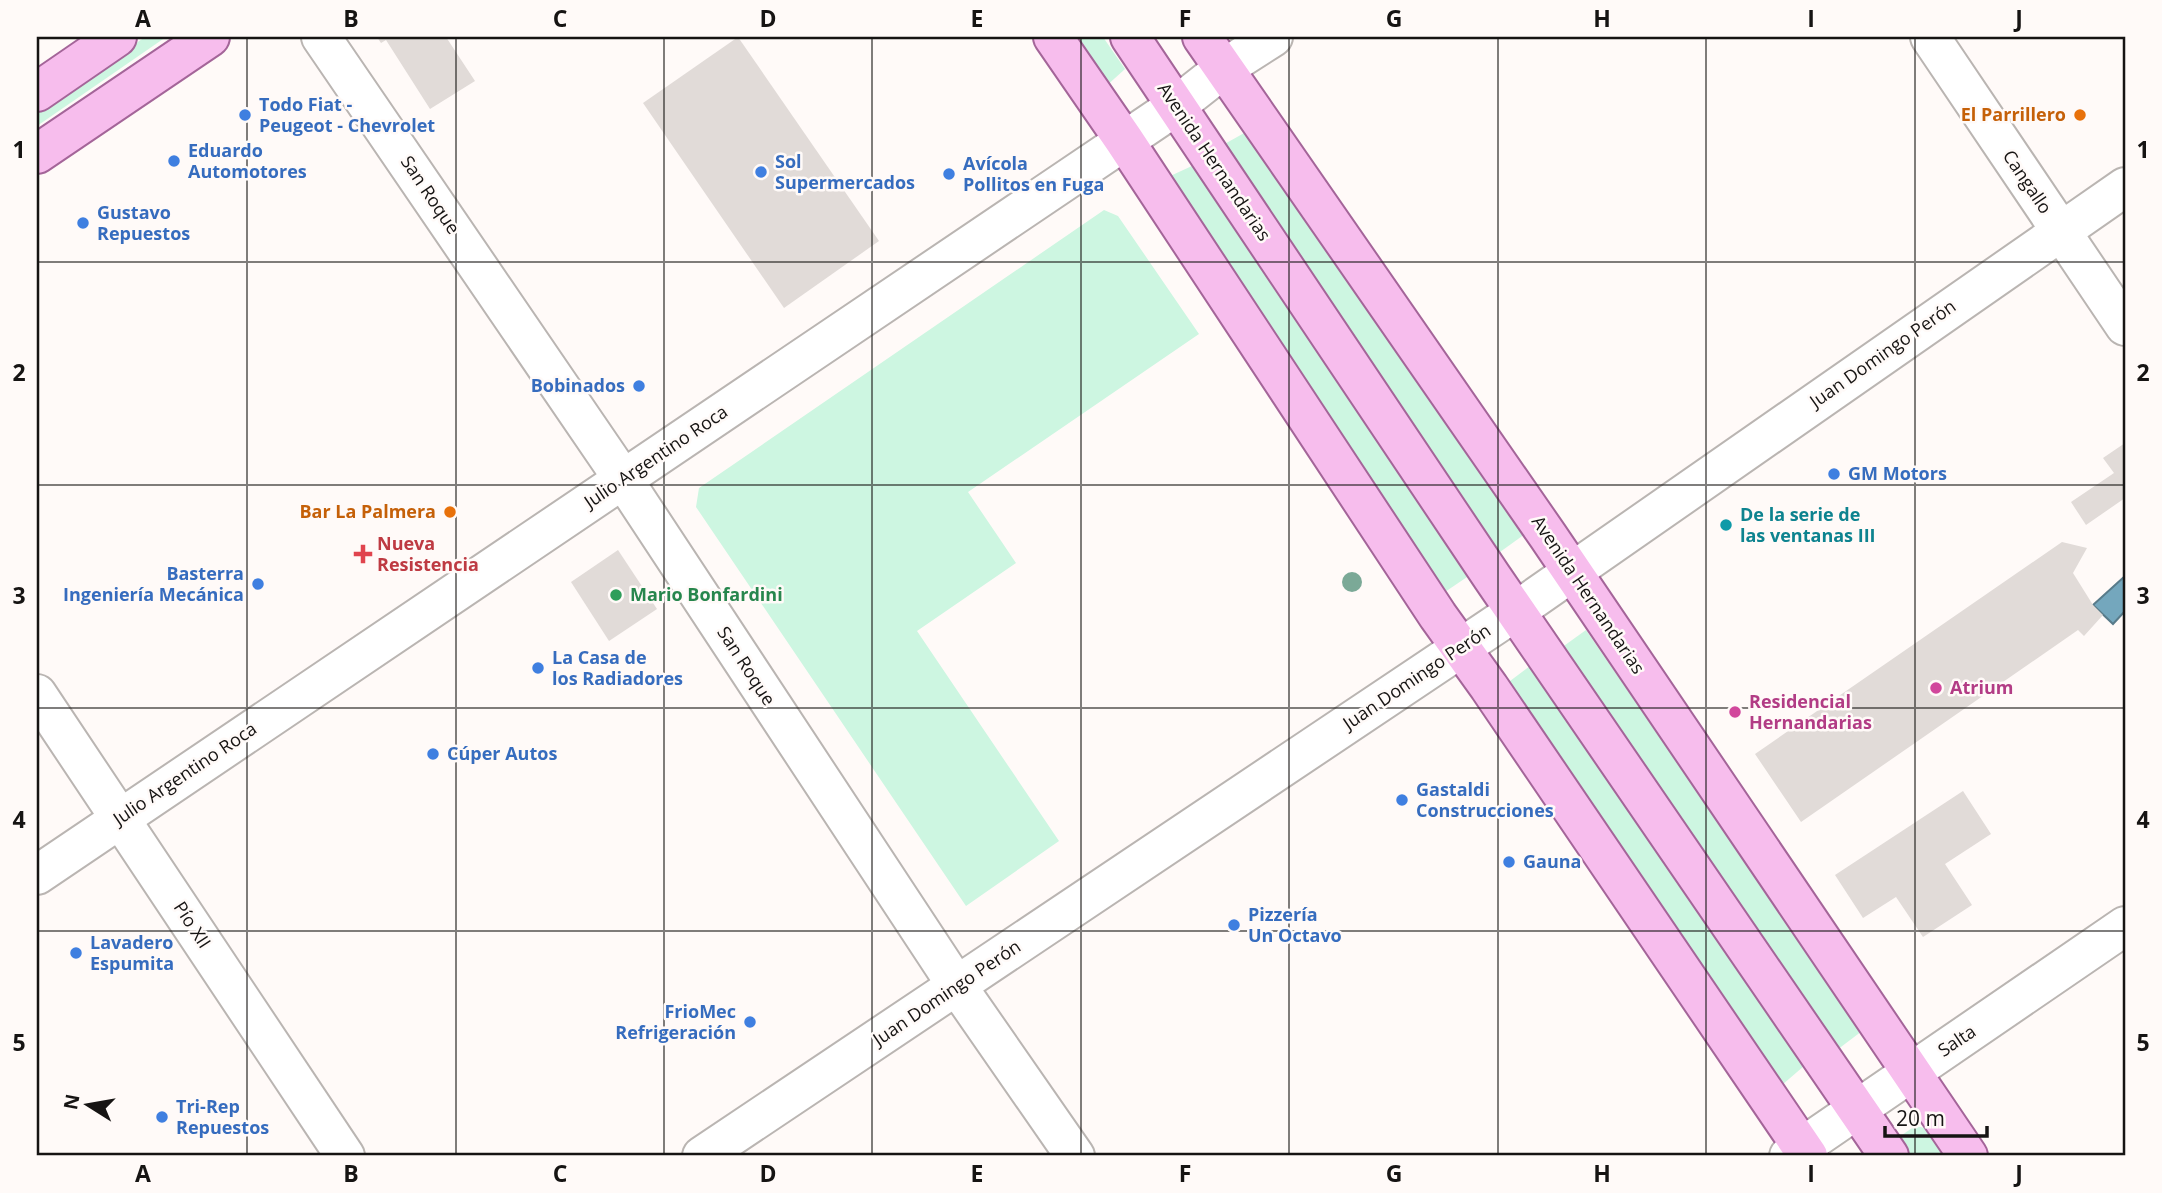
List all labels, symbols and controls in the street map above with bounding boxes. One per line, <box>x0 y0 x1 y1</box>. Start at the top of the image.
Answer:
text: A <box>135 2 151 34</box>
text: B <box>343 2 359 34</box>
text: C <box>553 2 567 34</box>
text: D <box>759 2 777 34</box>
text: E <box>971 2 983 34</box>
text: F <box>1179 2 1191 34</box>
text: G <box>1386 2 1402 34</box>
text: H <box>1593 2 1611 34</box>
text: I <box>1807 2 1815 34</box>
text: J <box>2013 2 2023 34</box>
street label: Avenida Hernandarias <box>1153 78 1277 245</box>
place label: Todo Fiat - Peugeot - Chevrolet <box>259 92 435 137</box>
place label: El Parrillero <box>1961 102 2066 126</box>
marker: Todo Fiat - Peugeot - Chevrolet <box>237 107 253 123</box>
marker: El Parrillero <box>2072 107 2088 123</box>
text: 1 <box>12 133 26 165</box>
text: 1 <box>2136 133 2150 165</box>
place label: Eduardo Automotores <box>188 138 307 183</box>
street label: Cangallo <box>1998 145 2058 218</box>
place label: Sol Supermercados <box>775 149 915 194</box>
street label: San Roque <box>396 151 466 238</box>
place label: Avícola Pollitos en Fuga <box>963 151 1104 196</box>
marker: Eduardo Automotores <box>166 153 182 169</box>
marker: Sol Supermercados <box>753 164 769 180</box>
marker: Avícola Pollitos en Fuga <box>941 166 957 182</box>
place label: Gustavo Repuestos <box>97 200 190 245</box>
marker: Gustavo Repuestos <box>75 215 91 231</box>
street label: Juan Domingo Perón <box>1803 294 1960 414</box>
text: 2 <box>12 356 26 388</box>
text: 2 <box>2136 356 2150 388</box>
place label: Bobinados <box>531 373 625 397</box>
marker: Bobinados <box>631 378 647 394</box>
street label: Julio Argentino Roca <box>577 399 732 514</box>
place label: GM Motors <box>1848 461 1947 485</box>
marker: GM Motors <box>1826 466 1842 482</box>
place label: Bar La Palmera <box>299 499 436 523</box>
place label: De la serie de las ventanas III <box>1740 502 1876 547</box>
marker: Bar La Palmera <box>442 504 458 520</box>
street label: Avenida Hernandarias <box>1527 511 1651 678</box>
marker: De la serie de las ventanas III <box>1718 517 1734 533</box>
place label: Nueva Resistencia <box>377 531 479 576</box>
marker: Nueva Resistencia <box>355 546 371 562</box>
place label: Basterra Ingeniería Mecánica <box>63 561 244 606</box>
marker: Basterra Ingeniería Mecánica <box>250 576 266 592</box>
text: 3 <box>12 579 26 611</box>
text: 3 <box>2136 579 2150 611</box>
place label: Mario Bonfardini <box>630 582 783 606</box>
marker: Mario Bonfardini <box>608 587 624 603</box>
street label: Juan Domingo Perón <box>1336 618 1495 736</box>
street label: San Roque <box>712 621 781 710</box>
place label: La Casa de los Radiadores <box>552 645 683 690</box>
marker: La Casa de los Radiadores <box>530 660 546 676</box>
place label: Atrium <box>1950 675 2013 699</box>
marker: Atrium <box>1928 680 1944 696</box>
place label: Residencial Hernandarias <box>1749 689 1872 734</box>
marker: Residencial Hernandarias <box>1727 704 1743 720</box>
street label: Julio Argentino Roca <box>106 716 261 831</box>
place label: Cúper Autos <box>447 741 557 765</box>
marker: Cúper Autos <box>425 746 441 762</box>
place label: Gastaldi Construcciones <box>1416 777 1554 822</box>
marker: Gastaldi Construcciones <box>1394 792 1410 808</box>
text: 4 <box>12 803 26 835</box>
text: 4 <box>2136 803 2150 835</box>
place label: Gauna <box>1523 849 1581 873</box>
marker: Gauna <box>1501 854 1517 870</box>
street label: Pío XII <box>169 896 217 953</box>
place label: Pizzería Un Octavo <box>1248 902 1342 947</box>
marker: Pizzería Un Octavo <box>1226 917 1242 933</box>
place label: Lavadero Espumita <box>90 930 174 975</box>
street label: Juan Domingo Perón <box>866 934 1025 1052</box>
marker: Lavadero Espumita <box>68 945 84 961</box>
place label: FrioMec Refrigeración <box>615 999 736 1044</box>
marker: FrioMec Refrigeración <box>742 1014 758 1030</box>
street label: Salta <box>1933 1019 1980 1062</box>
text: 5 <box>12 1026 26 1058</box>
text: 5 <box>2136 1026 2150 1058</box>
north arrow <box>52 1070 122 1140</box>
text: N <box>57 1092 86 1112</box>
place label: Tri-Rep Repuestos <box>176 1094 269 1139</box>
scale bar <box>1885 1095 1987 1139</box>
text: 20 m <box>1896 1104 1945 1132</box>
marker: Tri-Rep Repuestos <box>154 1109 170 1125</box>
text: A <box>135 1157 151 1189</box>
text: B <box>343 1157 359 1189</box>
text: C <box>553 1157 567 1189</box>
text: D <box>759 1157 777 1189</box>
text: E <box>971 1157 983 1189</box>
text: F <box>1179 1157 1191 1189</box>
text: G <box>1386 1157 1402 1189</box>
text: H <box>1593 1157 1611 1189</box>
text: I <box>1807 1157 1815 1189</box>
text: J <box>2013 1157 2023 1189</box>

